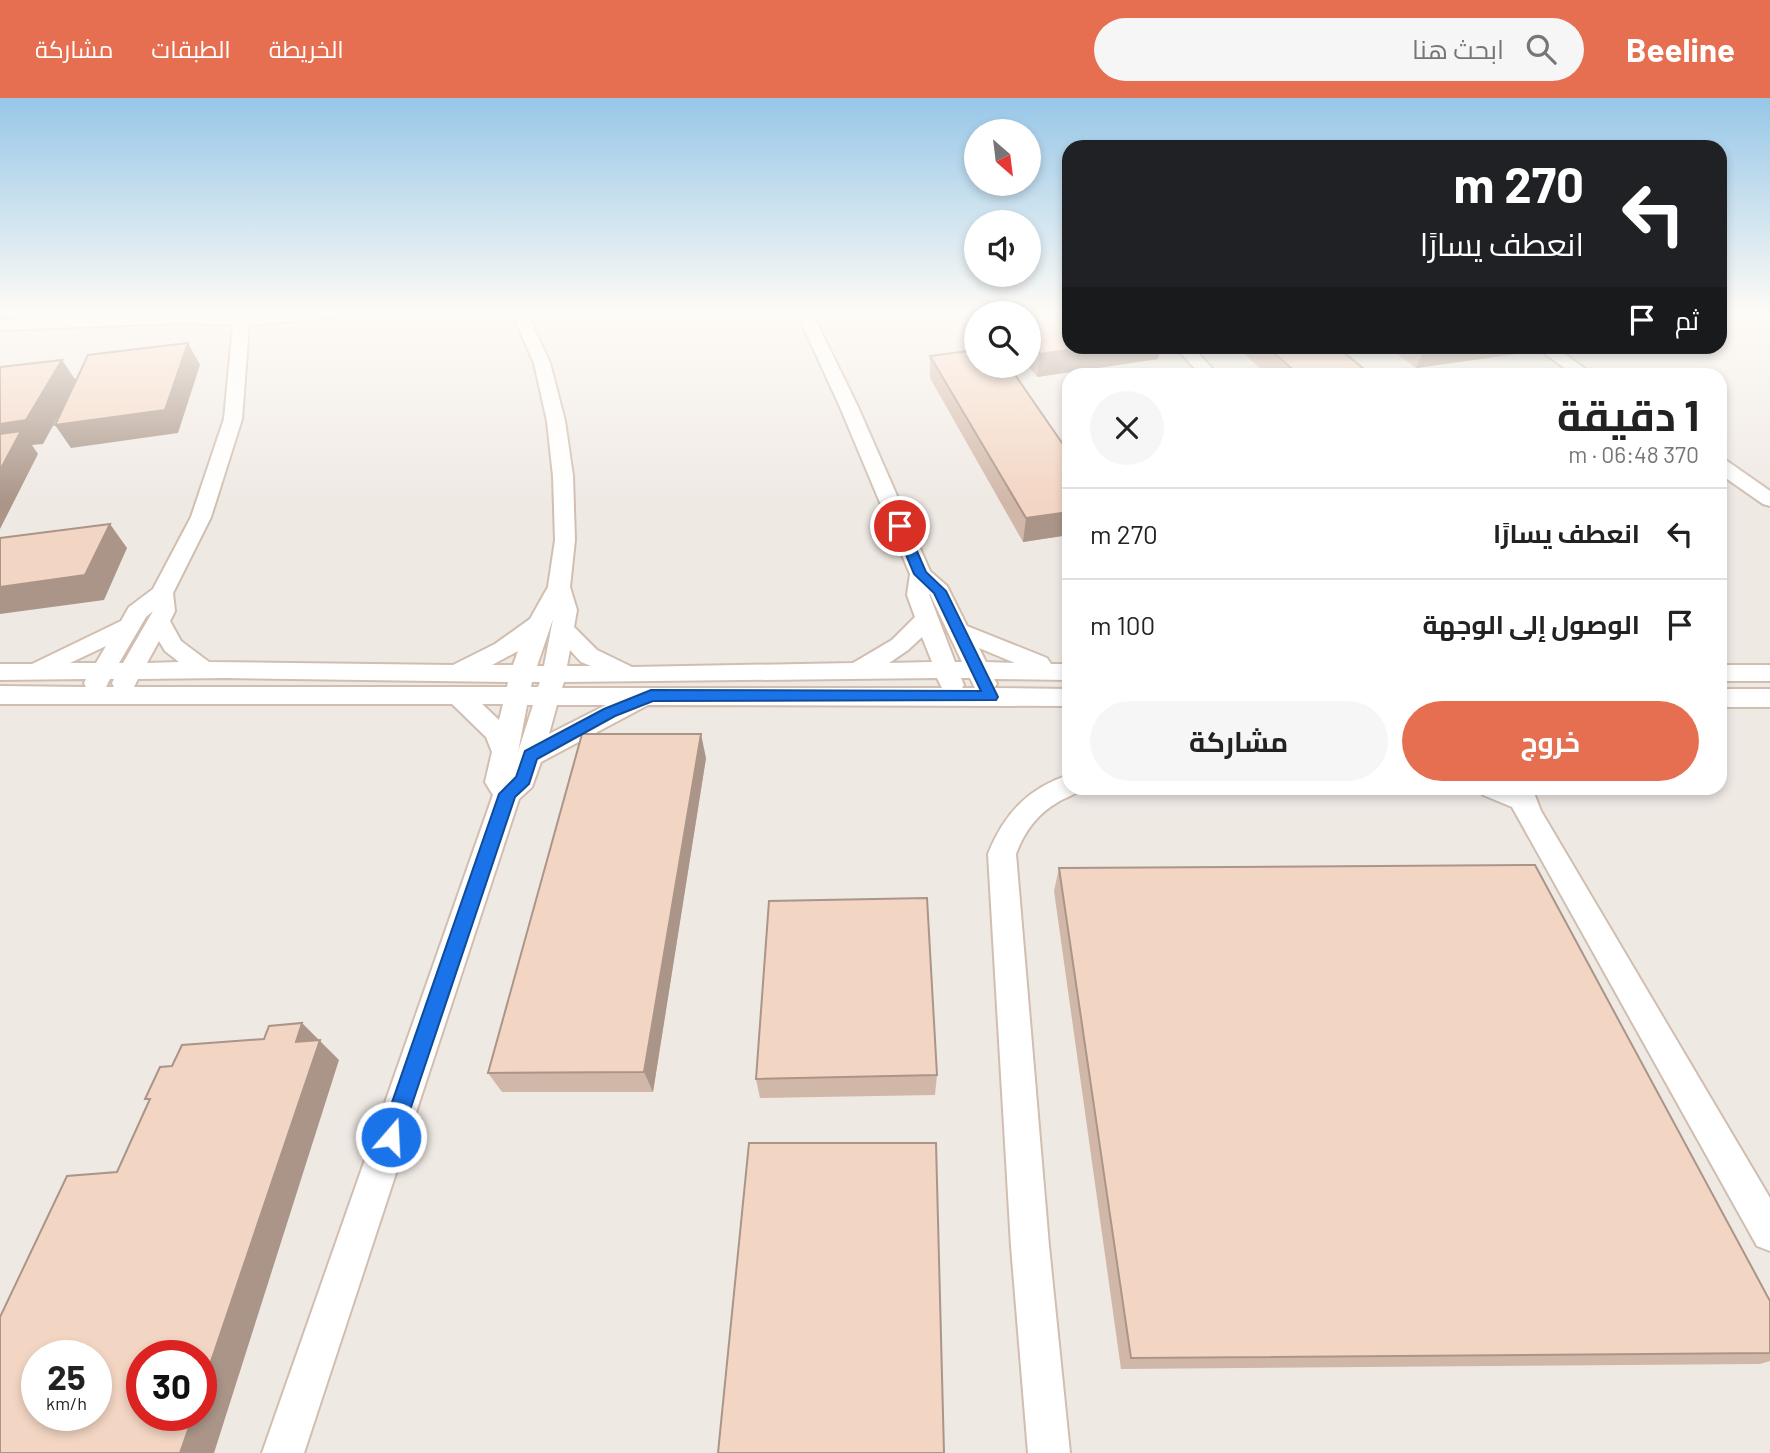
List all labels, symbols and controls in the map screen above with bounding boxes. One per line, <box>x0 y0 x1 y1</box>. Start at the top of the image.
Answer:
search box <box>1094 18 1584 81</box>
text: Beeline <box>1626 29 1735 69</box>
icon: search <box>1522 30 1560 68</box>
text: ابحث هنا <box>1412 33 1504 64</box>
text: مشاركة <box>35 34 113 63</box>
text: الطبقات <box>151 34 231 63</box>
text: الخريطة <box>269 34 344 63</box>
north arrow <box>964 119 1041 196</box>
map controls <box>964 119 1041 378</box>
text: 270 m <box>1454 154 1584 213</box>
icon: left <box>1608 168 1699 259</box>
button: sound <box>964 210 1041 287</box>
text: انعطف يسارًا <box>1420 224 1584 262</box>
button: search <box>964 301 1041 378</box>
icon: arrive <box>1623 301 1661 339</box>
text: ثم <box>1675 304 1699 335</box>
text: 1 دقيقة <box>1557 389 1699 439</box>
button: close <box>1090 391 1164 465</box>
text: 370 m · 06:48 <box>1568 440 1699 468</box>
pin <box>870 496 930 556</box>
icon: arrive <box>881 507 919 545</box>
icon: left <box>1661 515 1699 553</box>
text: انعطف يسارًا <box>1493 517 1640 548</box>
text: 270 m <box>1090 518 1158 549</box>
icon: arrive <box>1661 606 1699 644</box>
text: الوصول إلى الوجهة <box>1422 608 1640 639</box>
text: 100 m <box>1090 609 1155 640</box>
button: مشاركة <box>1090 701 1388 781</box>
button: خروج <box>1402 701 1699 781</box>
position arrow <box>354 1100 428 1174</box>
speed limit sign: 30 <box>126 1340 217 1431</box>
text: 25 <box>47 1355 86 1397</box>
text: km/h <box>46 1392 87 1414</box>

